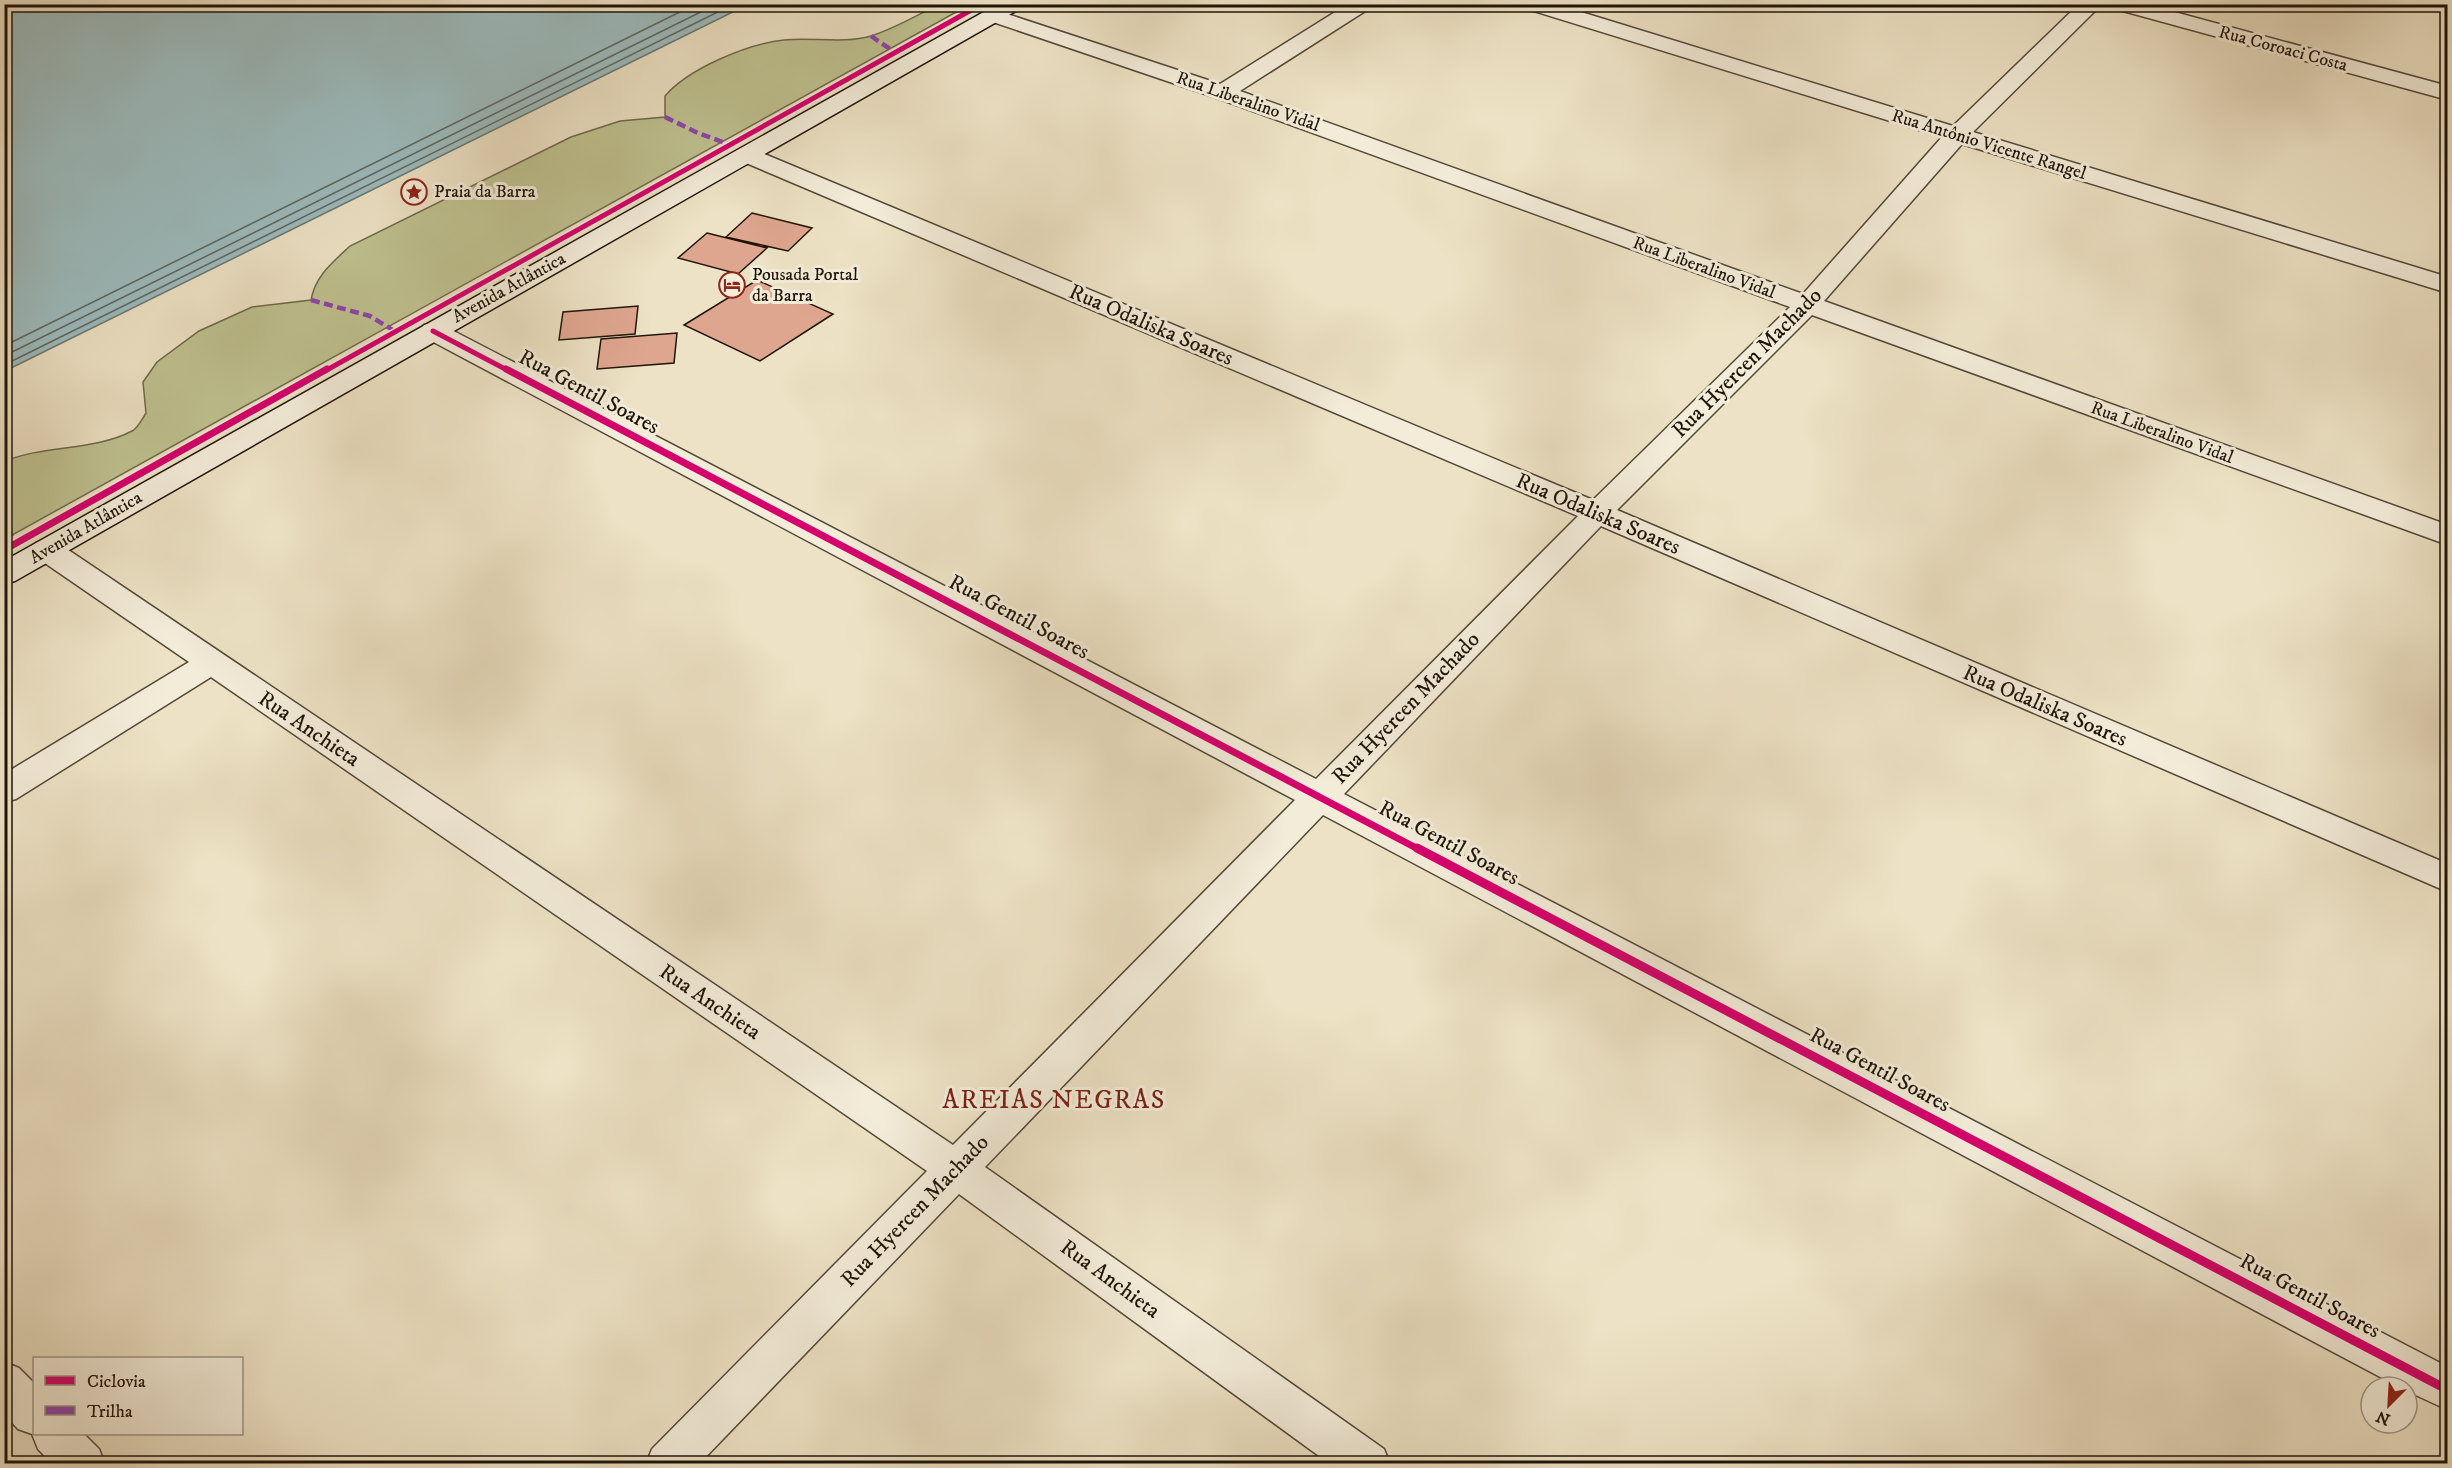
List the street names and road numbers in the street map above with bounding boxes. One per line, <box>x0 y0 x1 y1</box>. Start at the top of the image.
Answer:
street label: Rua Coroaci Costa <box>2216 21 2350 77</box>
street label: Rua Liberalino Vidal <box>1174 67 1323 137</box>
street label: Rua Antônio Vicente Rangel <box>1889 105 2089 185</box>
street label: Rua Liberalino Vidal <box>1630 232 1779 304</box>
street label: Avenida Atlântica <box>448 248 570 328</box>
street label: Rua Odaliska Soares <box>1065 278 1237 372</box>
street label: Rua Hyercen Machado <box>1666 282 1828 444</box>
street label: Rua Gentil Soares <box>514 344 664 440</box>
street label: Rua Liberalino Vidal <box>2088 397 2237 469</box>
street label: Rua Odaliska Soares <box>1512 467 1684 561</box>
street label: Avenida Atlântica <box>26 487 147 569</box>
street label: Rua Gentil Soares <box>944 569 1094 665</box>
street label: Rua Hyercen Machado <box>1326 626 1486 790</box>
street label: Rua Odaliska Soares <box>1959 659 2131 753</box>
street label: Rua Anchieta <box>253 685 366 773</box>
street label: Rua Gentil Soares <box>1374 795 1524 891</box>
street label: Rua Anchieta <box>654 958 767 1046</box>
street label: Rua Gentil Soares <box>1805 1022 1955 1118</box>
street label: Rua Hyercen Machado <box>835 1129 995 1293</box>
street label: Rua Anchieta <box>1055 1234 1166 1325</box>
street label: Rua Gentil Soares <box>2235 1248 2385 1344</box>

